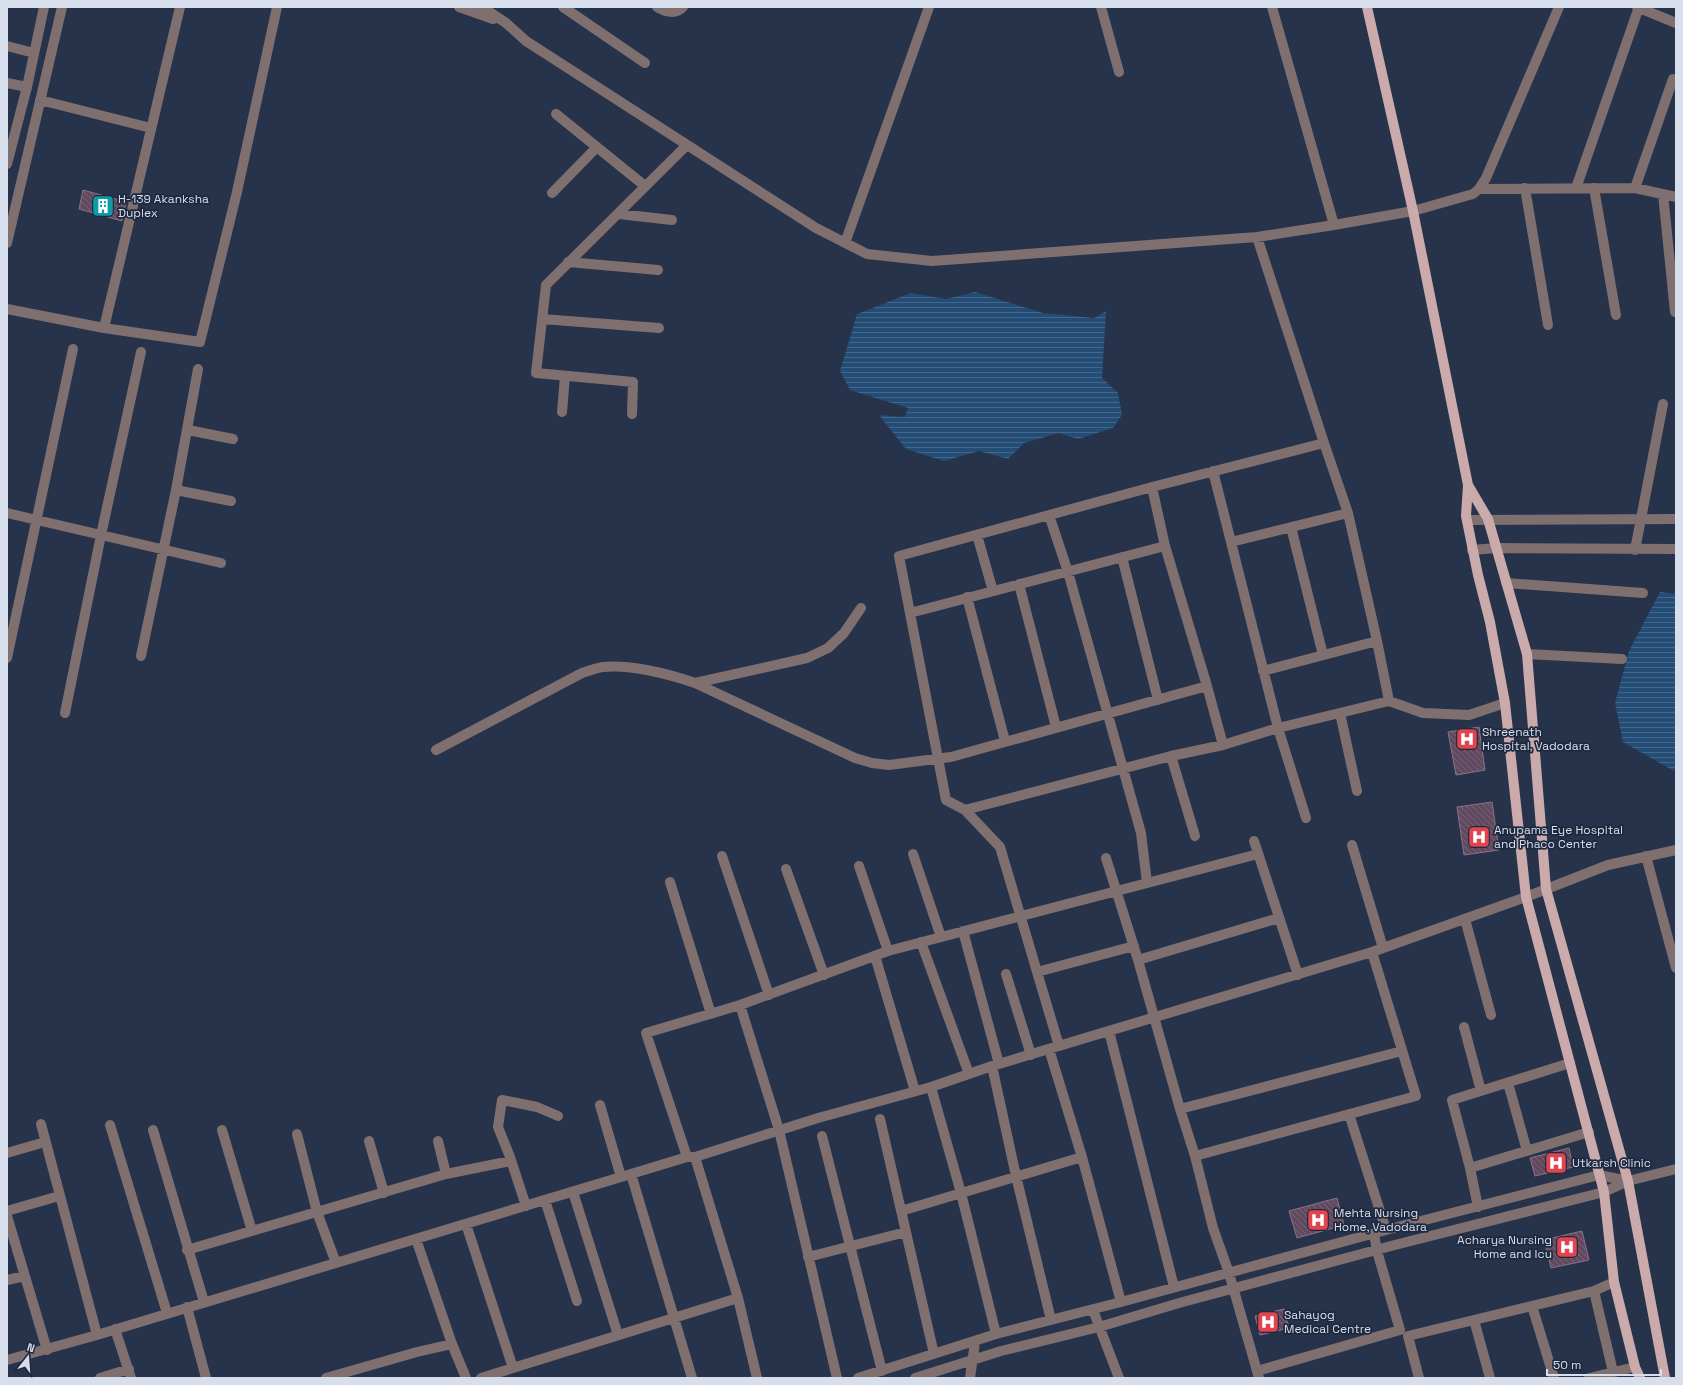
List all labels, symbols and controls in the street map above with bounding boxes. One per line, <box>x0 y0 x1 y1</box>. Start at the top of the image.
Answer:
place label: H-139 Akanksha Duplex <box>118 191 209 221</box>
building icon: H-139 Akanksha Duplex <box>90 193 116 219</box>
place label: Shreenath Hospital, Vadodara <box>1482 724 1590 754</box>
hospital icon: Shreenath Hospital, Vadodara <box>1454 726 1480 752</box>
place label: Anupama Eye Hospital and Phaco Center <box>1494 822 1623 852</box>
hospital icon: Anupama Eye Hospital and Phaco Center <box>1466 824 1492 850</box>
hospital icon: Utkarsh Clinic <box>1543 1150 1569 1176</box>
place label: Utkarsh Clinic <box>1572 1155 1651 1171</box>
place label: Mehta Nursing Home, Vadodara <box>1334 1205 1427 1235</box>
hospital icon: Mehta Nursing Home, Vadodara <box>1305 1207 1331 1233</box>
place label: Acharya Nursing Home and Icu <box>1457 1232 1552 1262</box>
hospital icon: Acharya Nursing Home and Icu <box>1554 1234 1580 1260</box>
place label: Sahayog Medical Centre <box>1284 1307 1371 1337</box>
hospital icon: Sahayog Medical Centre <box>1255 1309 1281 1335</box>
north arrow <box>8 1337 48 1377</box>
text: N <box>25 1340 36 1355</box>
scale bar <box>1547 1351 1661 1377</box>
text: 50 m <box>1553 1357 1581 1373</box>

